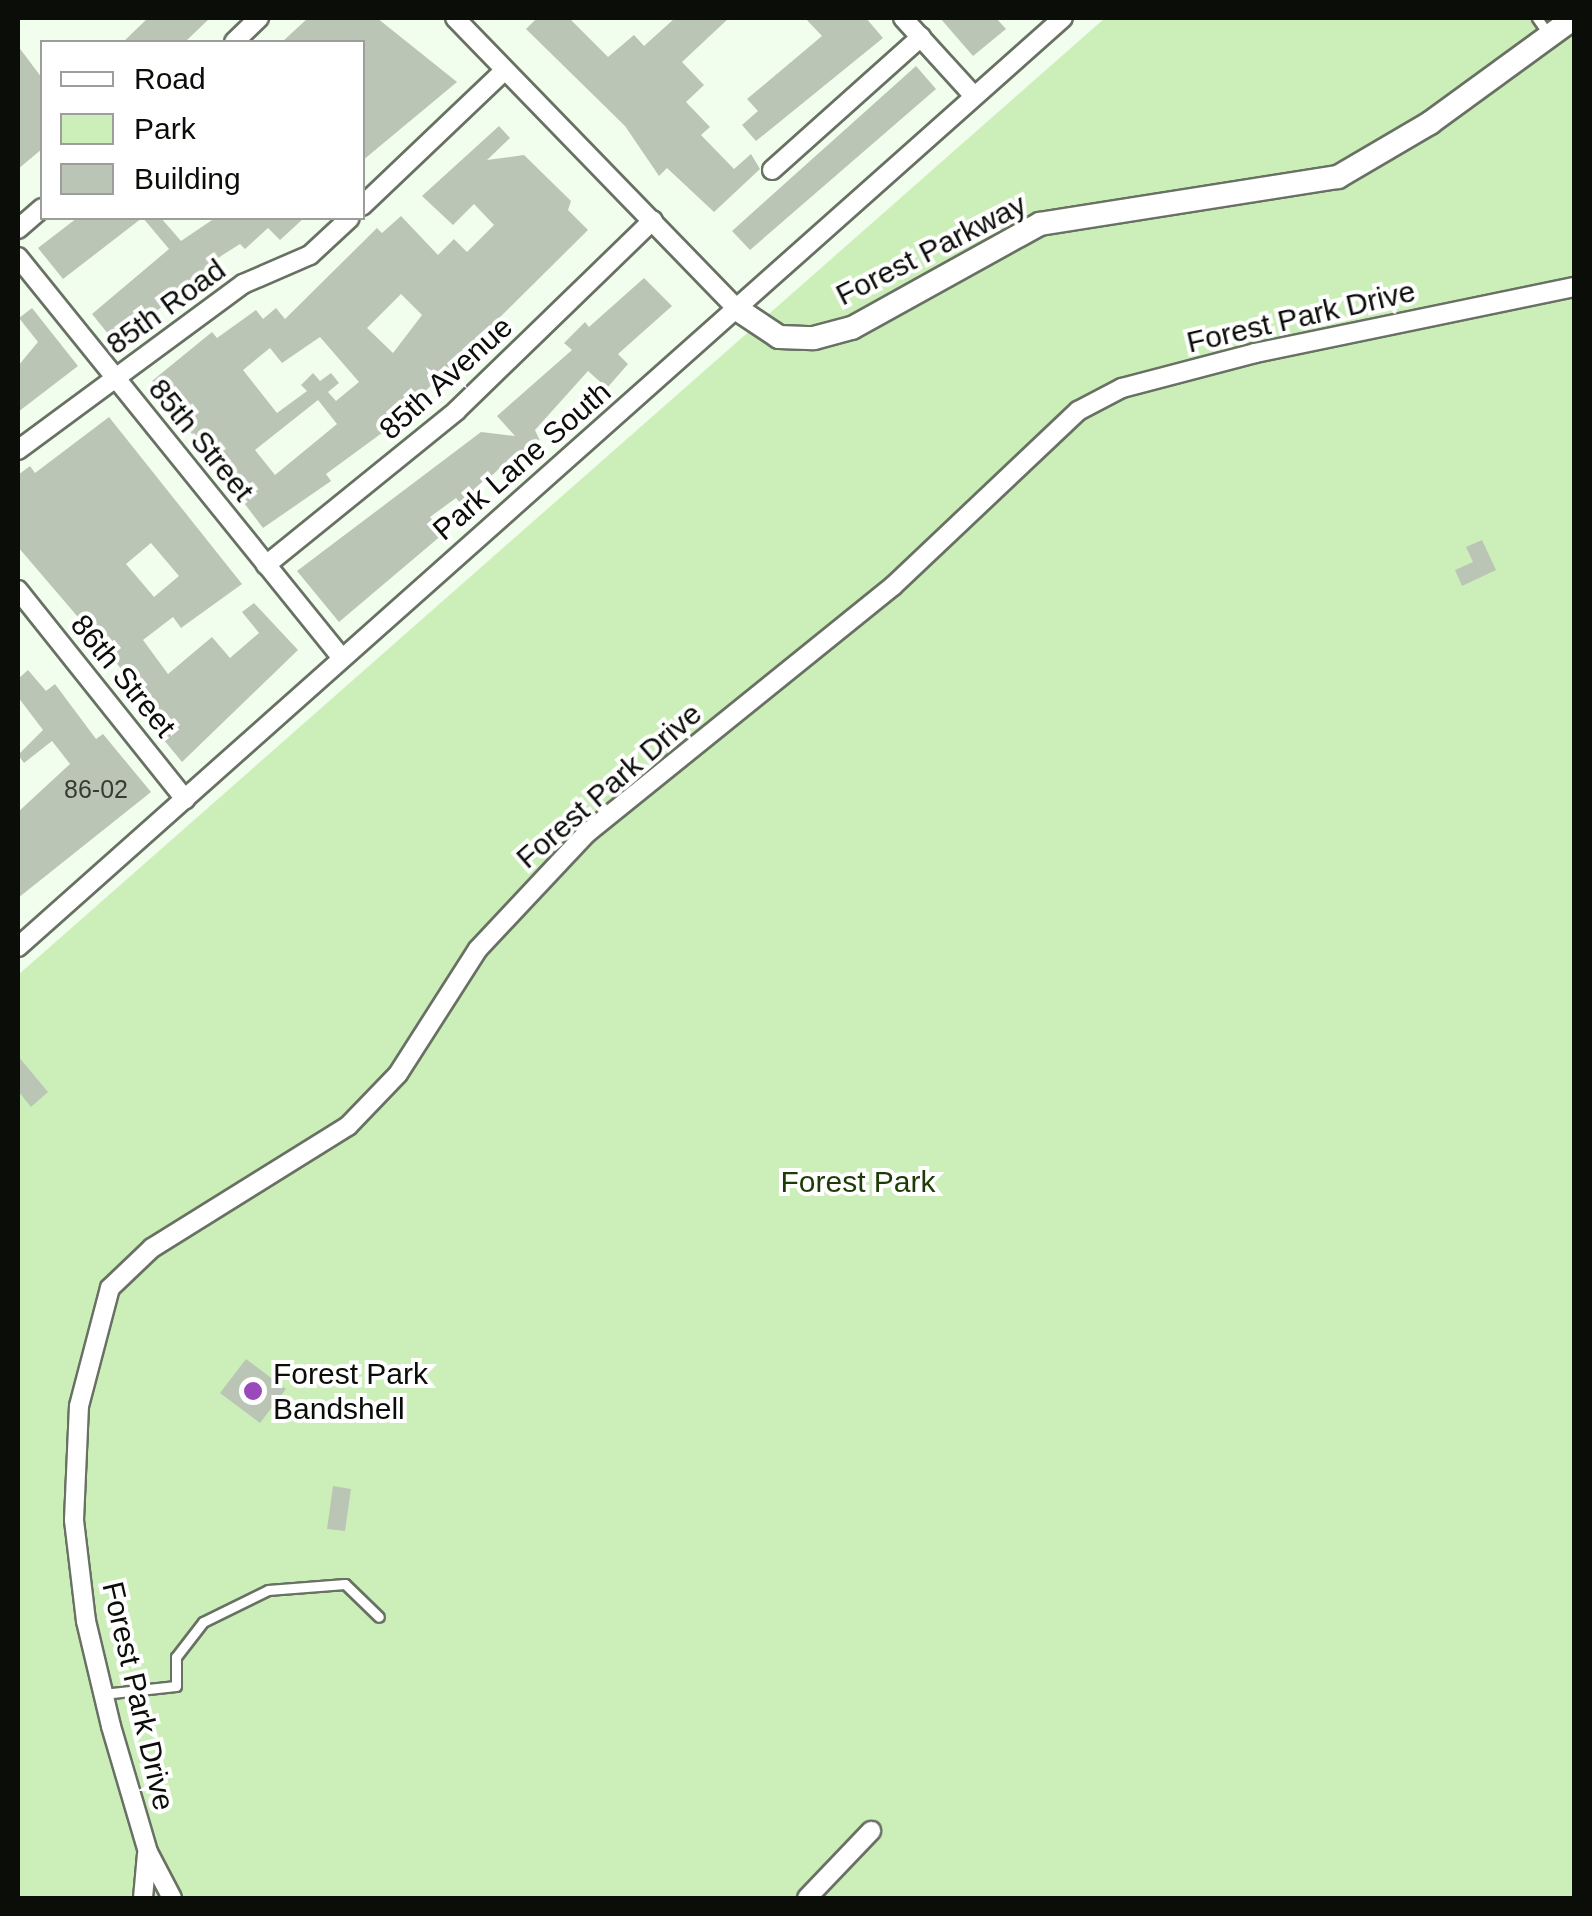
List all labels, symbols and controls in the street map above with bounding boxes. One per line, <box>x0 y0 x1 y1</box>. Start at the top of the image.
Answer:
legend <box>40 40 365 220</box>
text: Road <box>134 62 206 95</box>
text: Park <box>134 112 196 145</box>
text: Building <box>134 162 241 195</box>
street label: Forest Parkway <box>830 187 1032 313</box>
street label: 85th Road <box>99 252 233 362</box>
street label: Forest Park Drive <box>1183 273 1419 361</box>
street label: 85th Avenue <box>372 308 520 448</box>
street label: 85th Street <box>141 372 261 508</box>
street label: Park Lane South <box>426 374 618 548</box>
street label: 86th Street <box>63 608 183 744</box>
street label: Forest Park Drive <box>509 696 709 876</box>
house number: 86-02 <box>64 774 128 804</box>
park label: Forest Park <box>780 1164 936 1200</box>
place label: Forest Park Bandshell <box>273 1356 428 1426</box>
marker: Forest Park Bandshell <box>242 1380 264 1402</box>
street label: Forest Park Drive <box>94 1578 182 1814</box>

